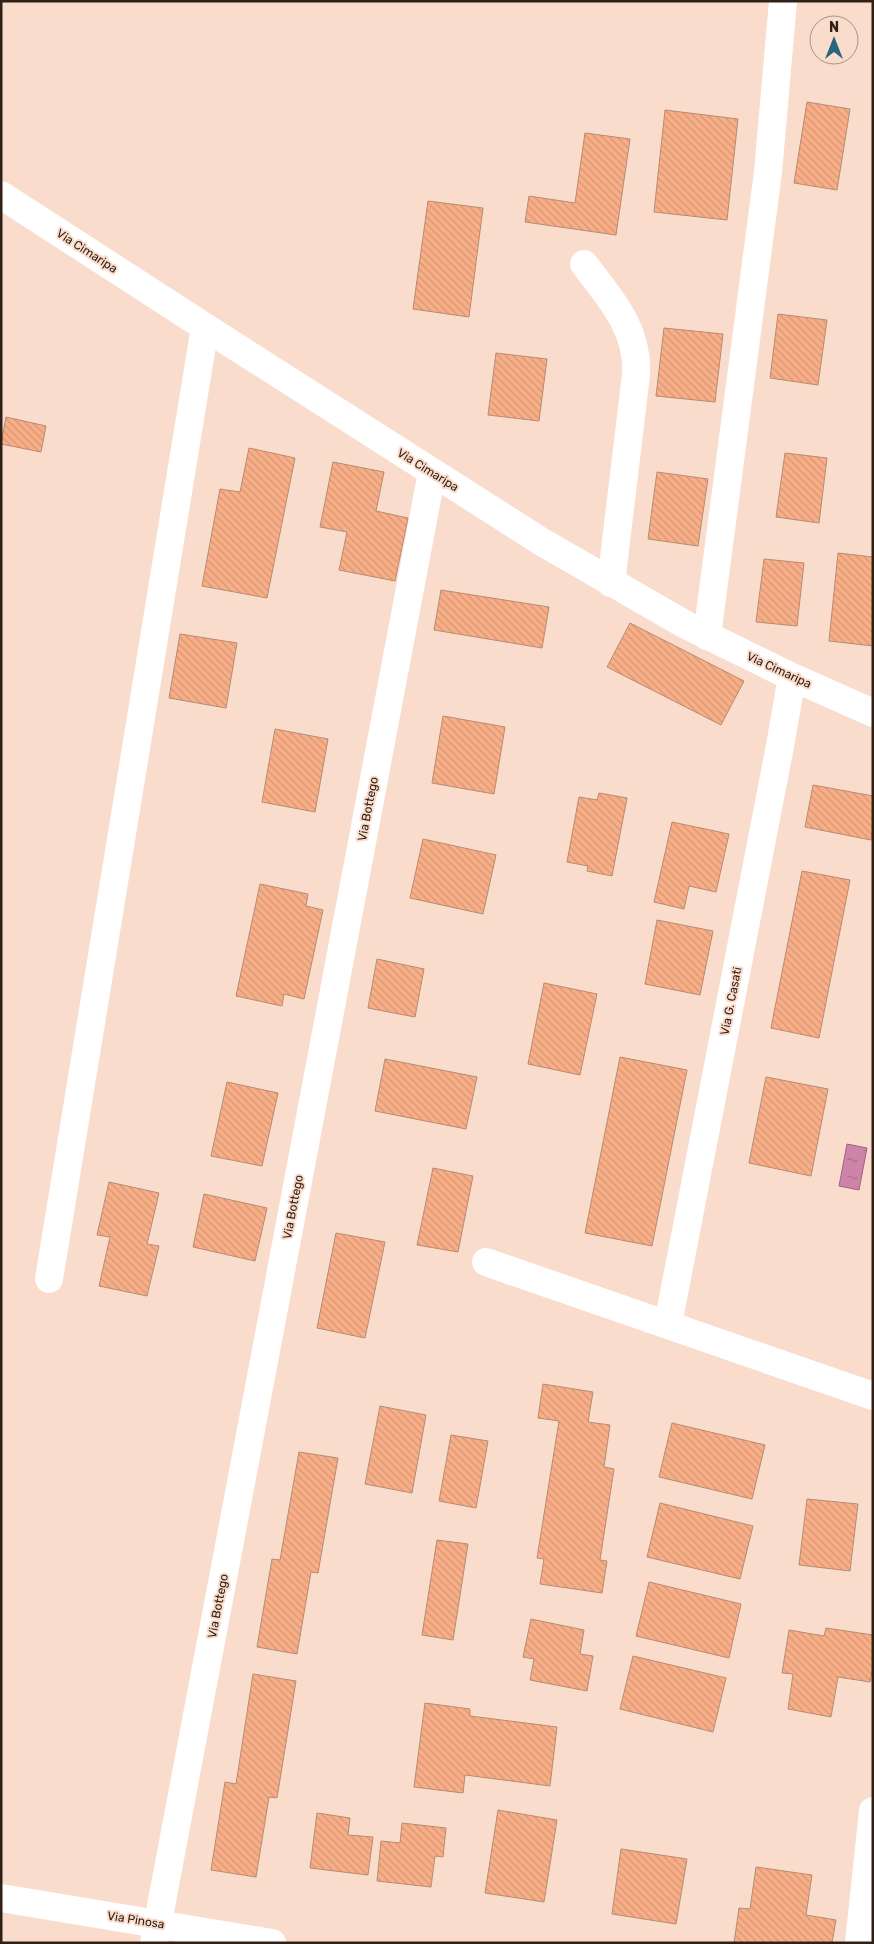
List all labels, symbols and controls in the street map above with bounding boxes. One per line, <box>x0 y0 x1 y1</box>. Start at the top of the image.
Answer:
north arrow <box>809 15 859 65</box>
text: N <box>829 19 839 36</box>
street label: Via Cimaripa <box>54 226 120 276</box>
street label: Via Cimaripa <box>395 446 461 494</box>
street label: Via Cimaripa <box>744 649 814 691</box>
street label: Via Bottego <box>355 776 381 842</box>
street label: Via G. Casati <box>718 966 744 1036</box>
street label: Via Bottego <box>280 1174 306 1240</box>
street label: Via Bottego <box>205 1573 231 1639</box>
street label: Via Pinosa <box>106 1909 166 1931</box>

